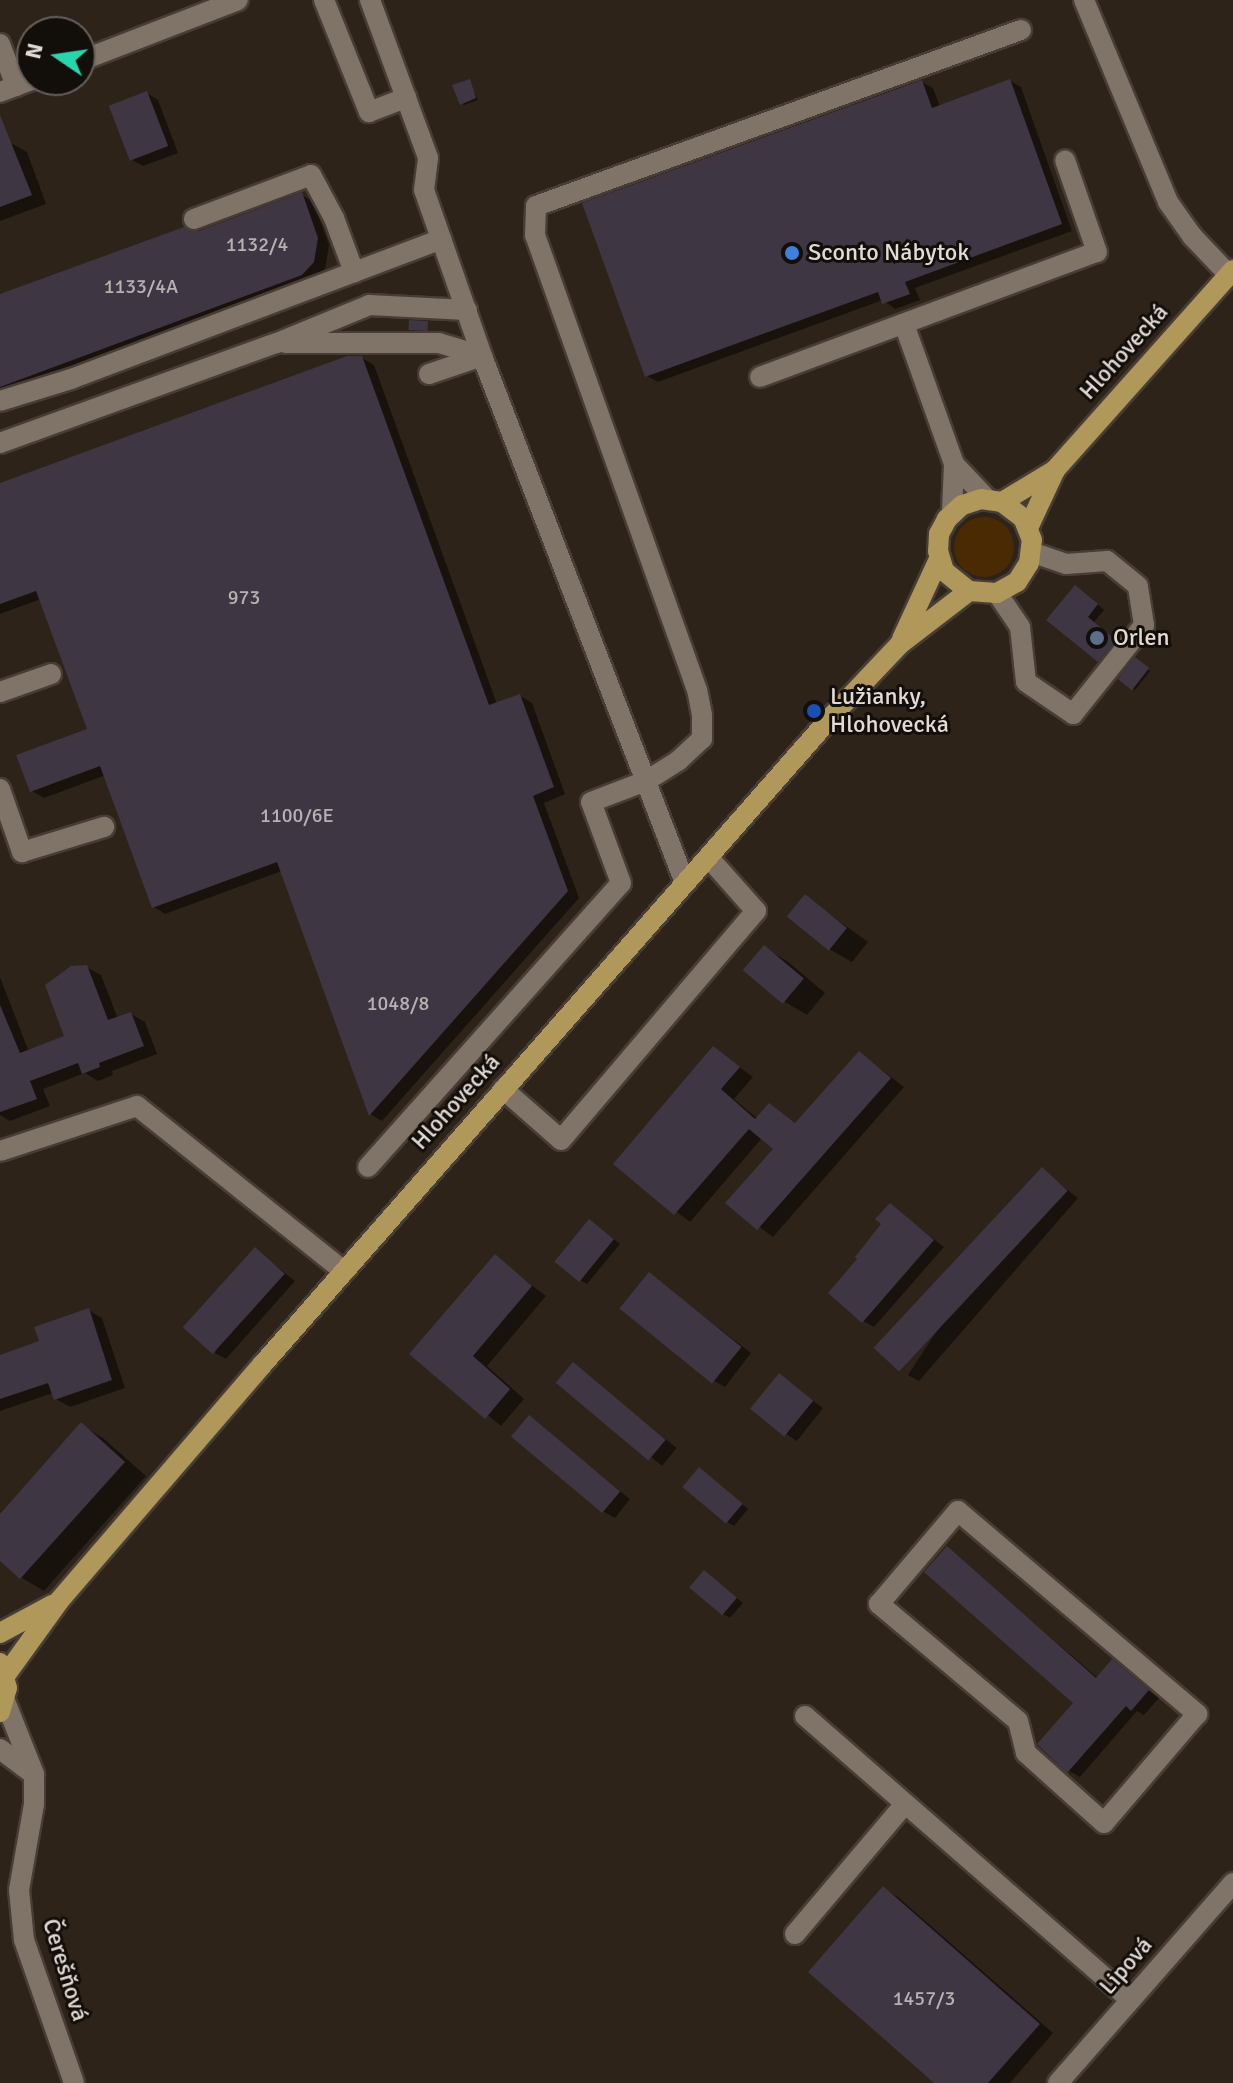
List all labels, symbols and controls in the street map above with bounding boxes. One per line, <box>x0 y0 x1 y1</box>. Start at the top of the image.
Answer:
north arrow <box>16 16 96 96</box>
text: N <box>19 40 49 61</box>
house number: 1132/4 <box>226 232 288 256</box>
place label: Sconto Nábytok <box>808 239 969 267</box>
marker: Sconto Nábytok <box>783 244 801 262</box>
house number: 1133/4A <box>104 274 178 298</box>
street label: Hlohovecká <box>1074 298 1174 406</box>
house number: 973 <box>228 585 260 609</box>
place label: Orlen <box>1113 624 1170 652</box>
marker: Orlen <box>1088 629 1106 647</box>
place label: Lužianky, Hlohovecká <box>830 683 949 739</box>
marker: Lužianky, Hlohovecká <box>805 702 823 720</box>
house number: 1100/6E <box>260 803 334 827</box>
house number: 1048/8 <box>367 991 429 1015</box>
street label: Hlohovecká <box>406 1048 506 1156</box>
street label: Čerešňová <box>36 1915 94 2025</box>
street label: Lipová <box>1093 1931 1159 2001</box>
house number: 1457/3 <box>893 1986 955 2010</box>

